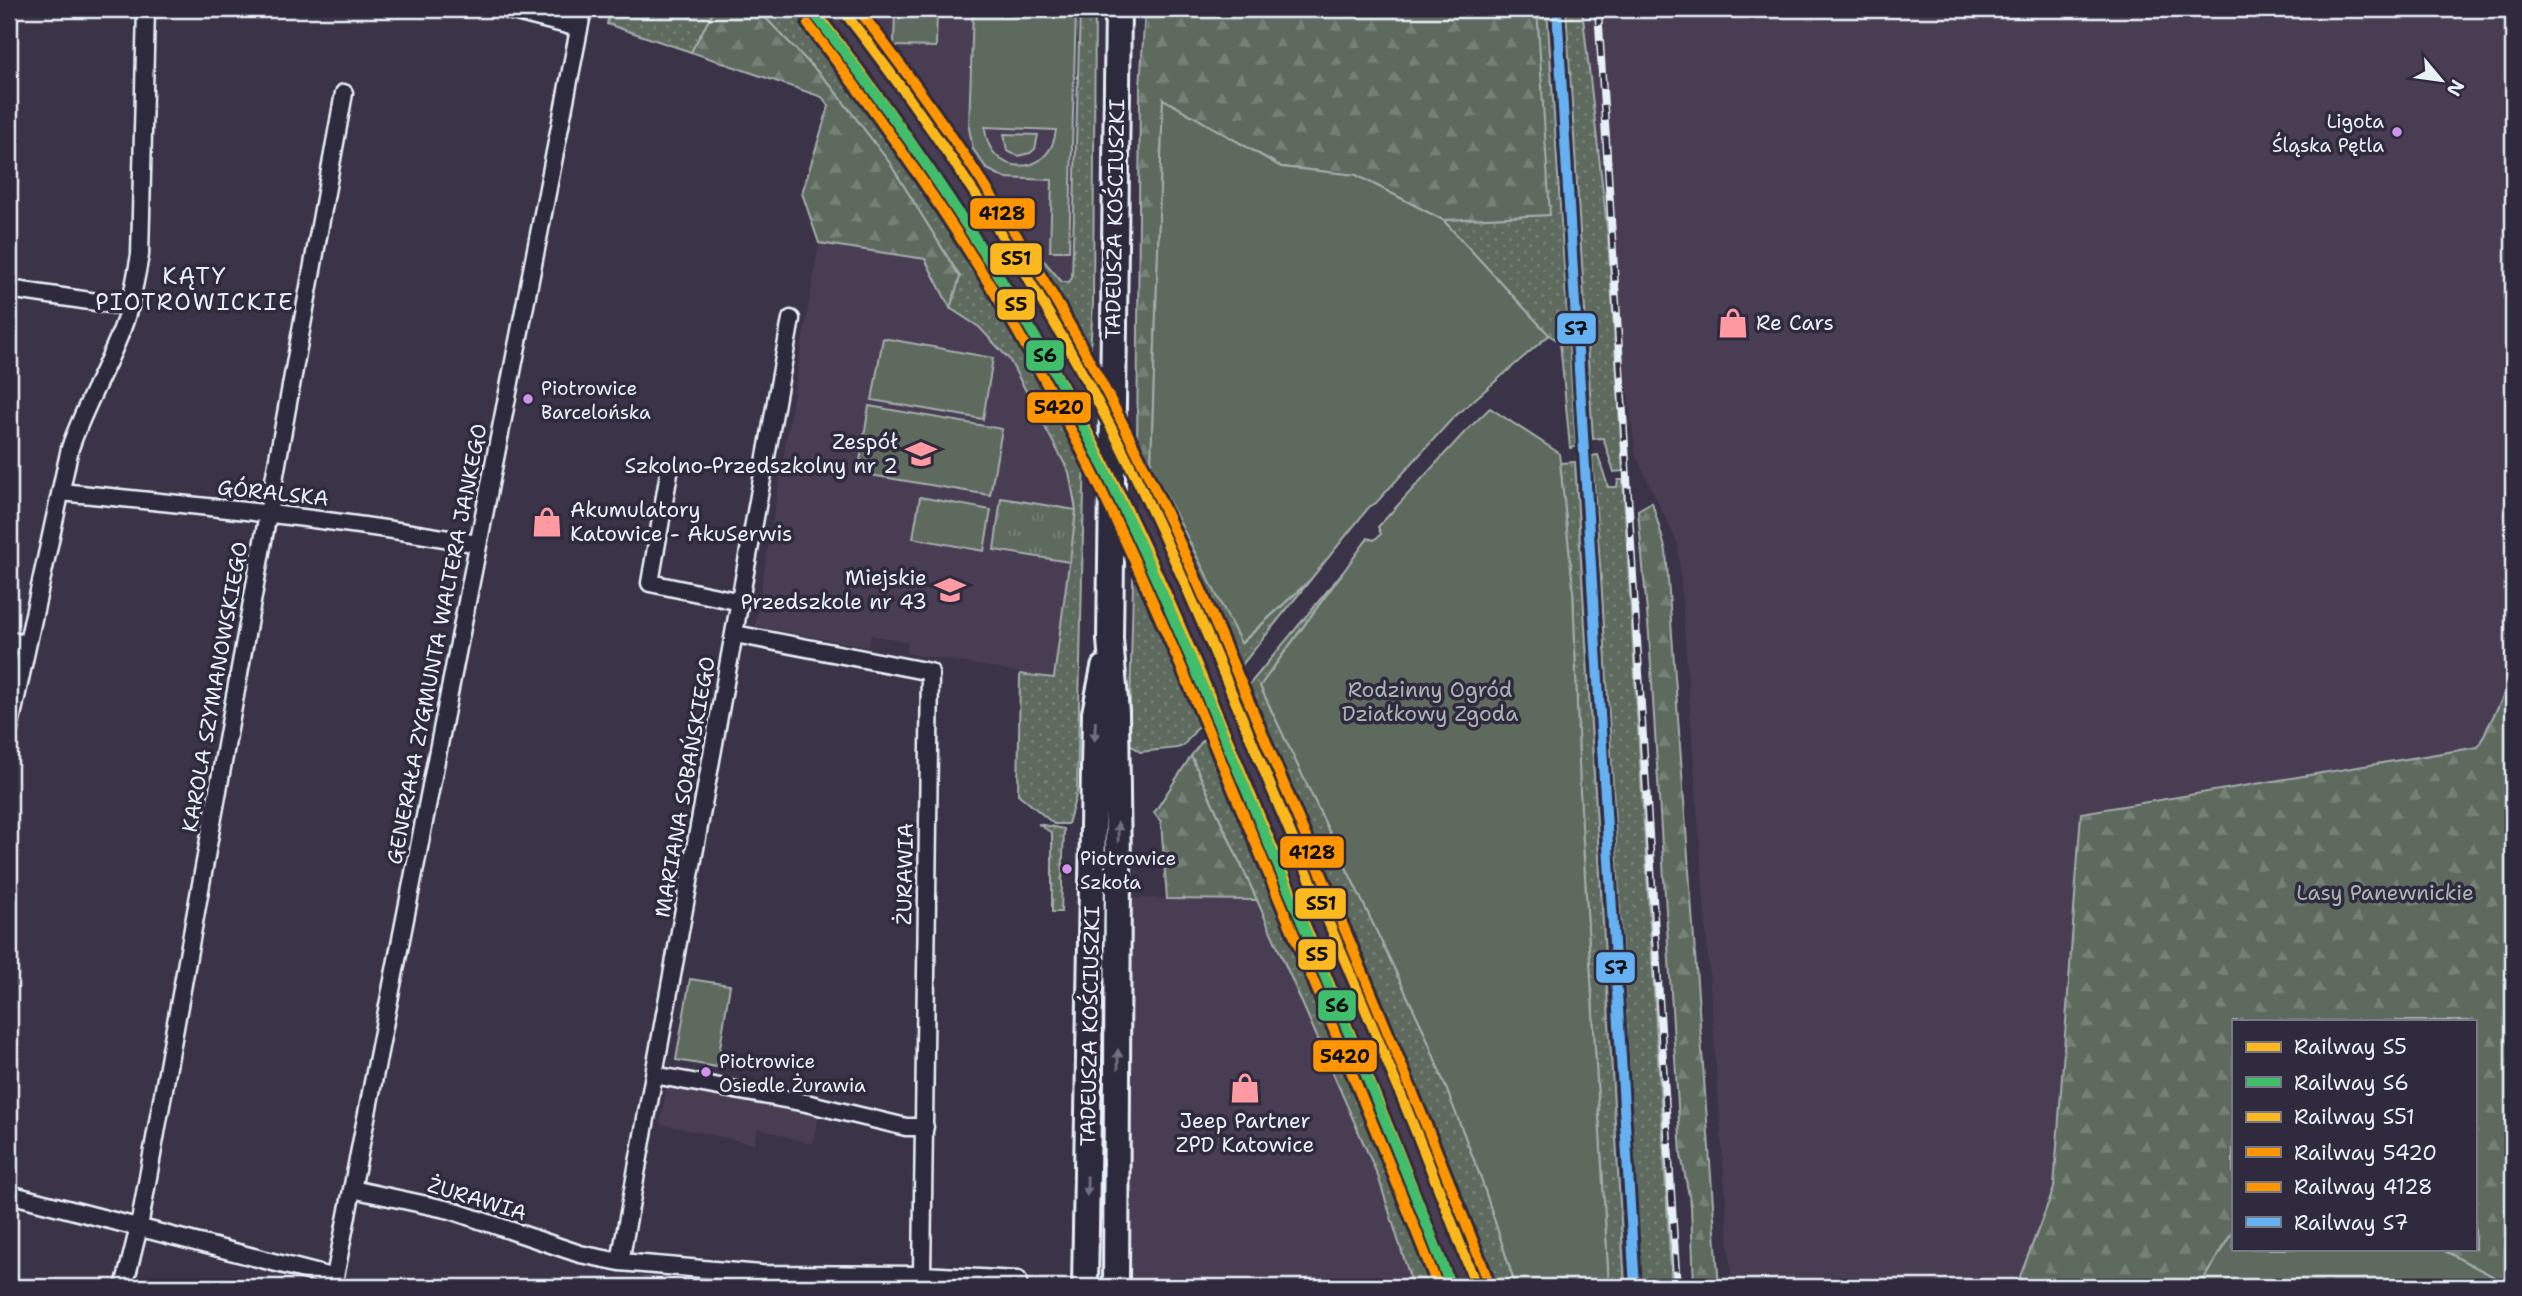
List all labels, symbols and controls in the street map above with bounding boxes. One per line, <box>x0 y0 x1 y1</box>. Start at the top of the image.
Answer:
north arrow <box>2406 46 2476 116</box>
text: N <box>2441 75 2470 101</box>
street label: TADEUSZA KOŚCIUSZKI <box>1098 99 1131 339</box>
place label: Ligota Śląska Pętla <box>2272 109 2384 158</box>
marker: Ligota Śląska Pętla <box>2390 125 2404 139</box>
line badge: 4128 <box>969 197 1036 230</box>
text: 4128 <box>979 201 1025 226</box>
line badge: S51 <box>989 242 1043 276</box>
text: S51 <box>1001 246 1031 271</box>
district label: KĄTY PIOTROWICKIE <box>95 261 295 317</box>
line badge: S5 <box>996 288 1036 321</box>
text: S5 <box>1005 292 1028 317</box>
shop icon: Re Cars <box>1716 306 1750 340</box>
place label: Re Cars <box>1756 309 1834 337</box>
line badge: S7 <box>1556 312 1597 345</box>
text: S7 <box>1564 316 1588 341</box>
line badge: S6 <box>1025 339 1065 372</box>
text: S6 <box>1033 343 1057 368</box>
place label: Piotrowice Barcelońska <box>541 376 651 425</box>
line badge: 5420 <box>1026 391 1092 424</box>
marker: Piotrowice Barcelońska <box>521 392 535 406</box>
text: 5420 <box>1034 395 1084 420</box>
street label: GENERAŁA ZYGMUNTA WALTERA JANKEGO <box>380 421 494 867</box>
place label: Zespół Szkolno-Przedszkolny nr 2 <box>625 428 898 480</box>
school or university icon: Zespół Szkolno-Przedszkolny nr 2 <box>904 437 938 471</box>
street label: GÓRALSKA <box>216 472 330 513</box>
place label: Akumulatory Katowice - AkuSerwis <box>570 496 792 548</box>
shop icon: Akumulatory Katowice - AkuSerwis <box>530 505 564 539</box>
street label: KAROLA SZYMANOWSKIEGO <box>176 539 254 835</box>
place label: Miejskie Przedszkole nr 43 <box>740 564 927 616</box>
school or university icon: Miejskie Przedszkole nr 43 <box>933 573 967 607</box>
street label: MARIANA SOBAŃSKIEGO <box>647 654 722 920</box>
park label: Rodzinny Ogród Działkowy Zgoda <box>1342 676 1518 728</box>
one-way arrow <box>1089 720 1100 742</box>
one-way arrow <box>1112 820 1124 842</box>
street label: ŻURAWIA <box>890 823 920 925</box>
line badge: 4128 <box>1279 835 1345 869</box>
text: 4128 <box>1289 840 1335 865</box>
place label: Piotrowice Szkoła <box>1080 846 1176 895</box>
marker: Piotrowice Szkoła <box>1060 862 1074 876</box>
park label: Lasy Panewnickie <box>2296 879 2474 907</box>
line badge: S51 <box>1294 887 1347 920</box>
text: S51 <box>1306 891 1336 916</box>
street label: TADEUSZA KOŚCIUSZKI <box>1073 906 1106 1146</box>
line badge: S5 <box>1297 938 1337 971</box>
text: S5 <box>1306 942 1329 967</box>
line badge: S7 <box>1595 951 1636 984</box>
text: S7 <box>1604 955 1628 980</box>
line badge: S6 <box>1317 989 1357 1022</box>
text: S6 <box>1325 993 1349 1018</box>
legend <box>2232 1020 2476 1250</box>
text: Railway S5 <box>2294 1033 2407 1061</box>
line badge: 5420 <box>1312 1039 1378 1073</box>
text: 5420 <box>1320 1044 1370 1069</box>
one-way arrow <box>1112 1048 1124 1070</box>
place label: Piotrowice Osiedle Żurawia <box>719 1049 866 1098</box>
marker: Piotrowice Osiedle Żurawia <box>699 1065 713 1079</box>
text: Railway S6 <box>2294 1069 2409 1097</box>
shop icon: Jeep Partner ZPD Katowice <box>1228 1071 1262 1105</box>
text: Railway S51 <box>2294 1103 2415 1131</box>
place label: Jeep Partner ZPD Katowice <box>1176 1107 1314 1159</box>
text: Railway 5420 <box>2294 1139 2437 1167</box>
street label: ŻURAWIA <box>424 1171 530 1227</box>
text: Railway 4128 <box>2294 1173 2433 1201</box>
one-way arrow <box>1081 1176 1092 1198</box>
text: Railway S7 <box>2294 1209 2408 1237</box>

